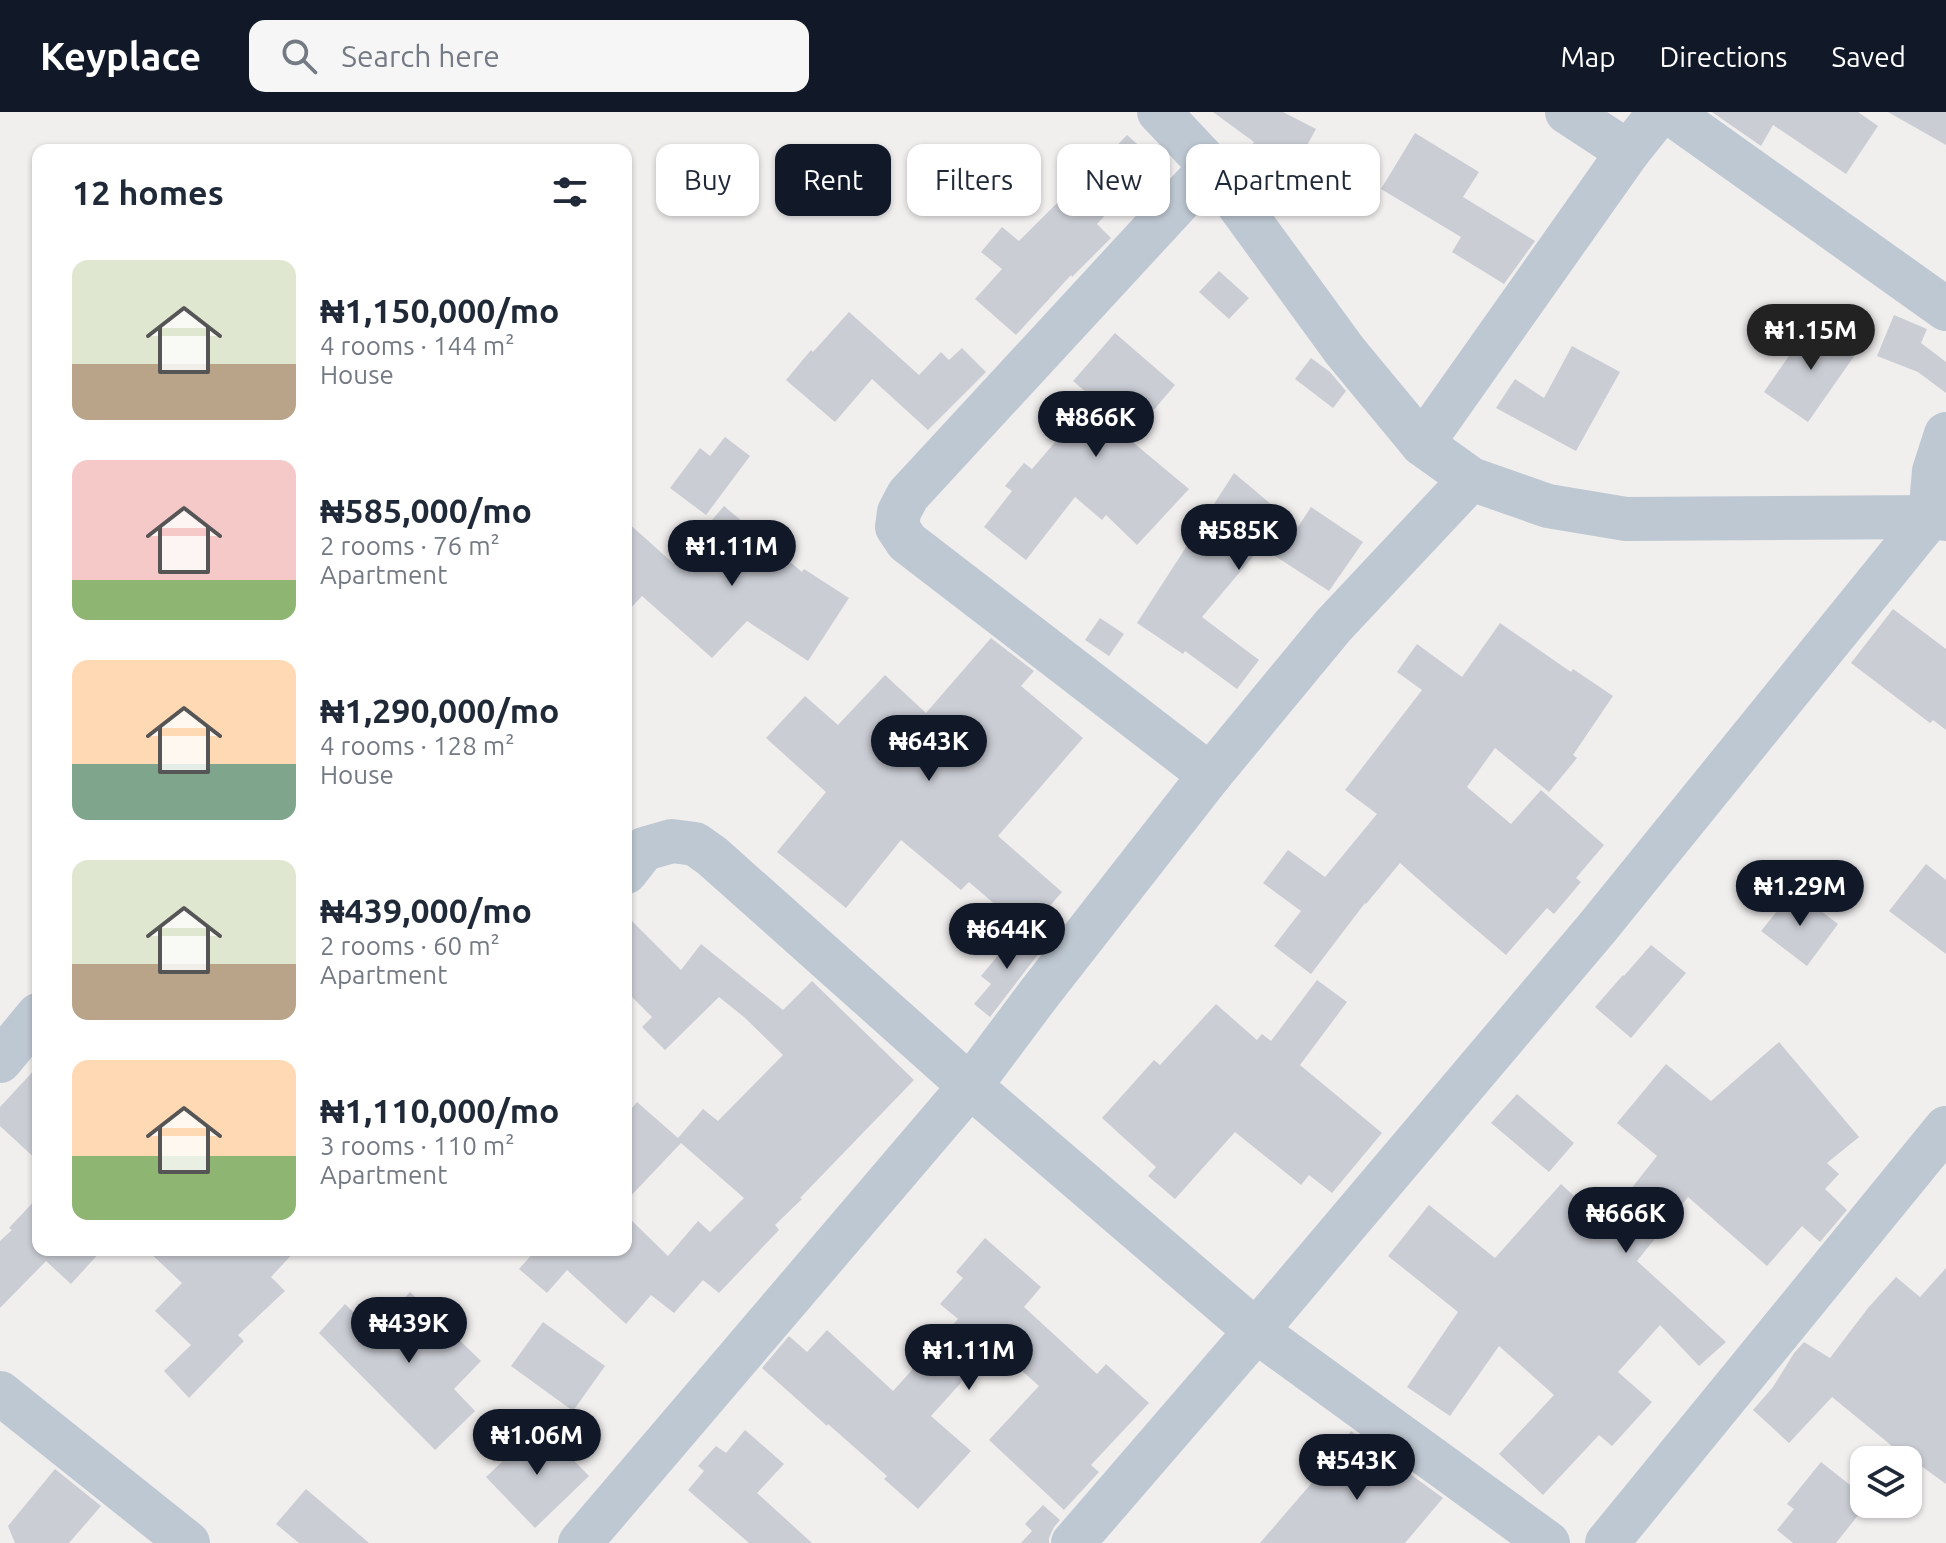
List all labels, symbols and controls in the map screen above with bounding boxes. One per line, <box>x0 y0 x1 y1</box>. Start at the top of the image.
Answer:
search box <box>249 20 809 92</box>
icon: search <box>277 34 321 78</box>
text: Keyplace <box>40 35 201 77</box>
text: Search here <box>341 39 500 73</box>
text: Map <box>1560 41 1616 72</box>
text: Directions <box>1660 41 1787 72</box>
text: Saved <box>1831 41 1906 72</box>
chip: Buy <box>656 144 759 216</box>
chip: Rent <box>775 144 891 216</box>
chip: Filters <box>907 144 1041 216</box>
chip: New <box>1057 144 1170 216</box>
chip: Apartment <box>1186 144 1380 216</box>
icon: filters <box>548 170 592 214</box>
text: 12 homes <box>72 173 224 211</box>
text: ₦1,150,000/mo <box>320 291 560 329</box>
icon: home <box>136 292 232 388</box>
pin: ₦1.15M <box>1746 304 1876 372</box>
text: ₦1.15M <box>1765 315 1857 344</box>
text: 4 rooms · 144 m² <box>320 331 515 360</box>
text: House <box>320 360 394 389</box>
pin: ₦866K <box>1040 391 1152 459</box>
text: ₦866K <box>1056 402 1136 431</box>
text: ₦585,000/mo <box>320 491 532 529</box>
icon: home <box>136 492 232 588</box>
pin: ₦585K <box>1183 504 1295 572</box>
text: ₦585K <box>1199 515 1279 544</box>
pin: ₦1.11M <box>667 520 797 588</box>
text: 2 rooms · 76 m² <box>320 531 500 560</box>
text: ₦1.11M <box>686 531 778 560</box>
text: Apartment <box>320 560 447 589</box>
text: ₦1,290,000/mo <box>320 691 560 729</box>
icon: home <box>136 692 232 788</box>
pin: ₦643K <box>873 715 985 783</box>
text: ₦643K <box>889 726 969 755</box>
text: 4 rooms · 128 m² <box>320 731 515 760</box>
text: House <box>320 760 394 789</box>
pin: ₦1.29M <box>1735 860 1865 928</box>
text: ₦1.29M <box>1754 871 1846 900</box>
text: ₦439,000/mo <box>320 891 532 929</box>
icon: home <box>136 892 232 988</box>
pin: ₦644K <box>951 903 1063 971</box>
text: ₦644K <box>967 914 1047 943</box>
text: 2 rooms · 60 m² <box>320 931 500 960</box>
text: Apartment <box>320 960 447 989</box>
text: ₦1,110,000/mo <box>320 1091 560 1129</box>
icon: home <box>136 1092 232 1188</box>
text: 3 rooms · 110 m² <box>320 1131 515 1160</box>
text: Apartment <box>320 1160 447 1189</box>
pin: ₦666K <box>1570 1187 1682 1255</box>
text: ₦666K <box>1586 1198 1666 1227</box>
pin: ₦439K <box>353 1297 465 1365</box>
text: ₦439K <box>369 1308 449 1337</box>
pin: ₦1.11M <box>904 1324 1034 1392</box>
text: ₦1.11M <box>923 1335 1015 1364</box>
pin: ₦1.06M <box>472 1409 602 1477</box>
text: ₦1.06M <box>491 1420 583 1449</box>
pin: ₦543K <box>1301 1434 1413 1502</box>
text: ₦543K <box>1317 1445 1397 1474</box>
map controls <box>1850 1446 1922 1518</box>
button: layers <box>1850 1446 1922 1518</box>

